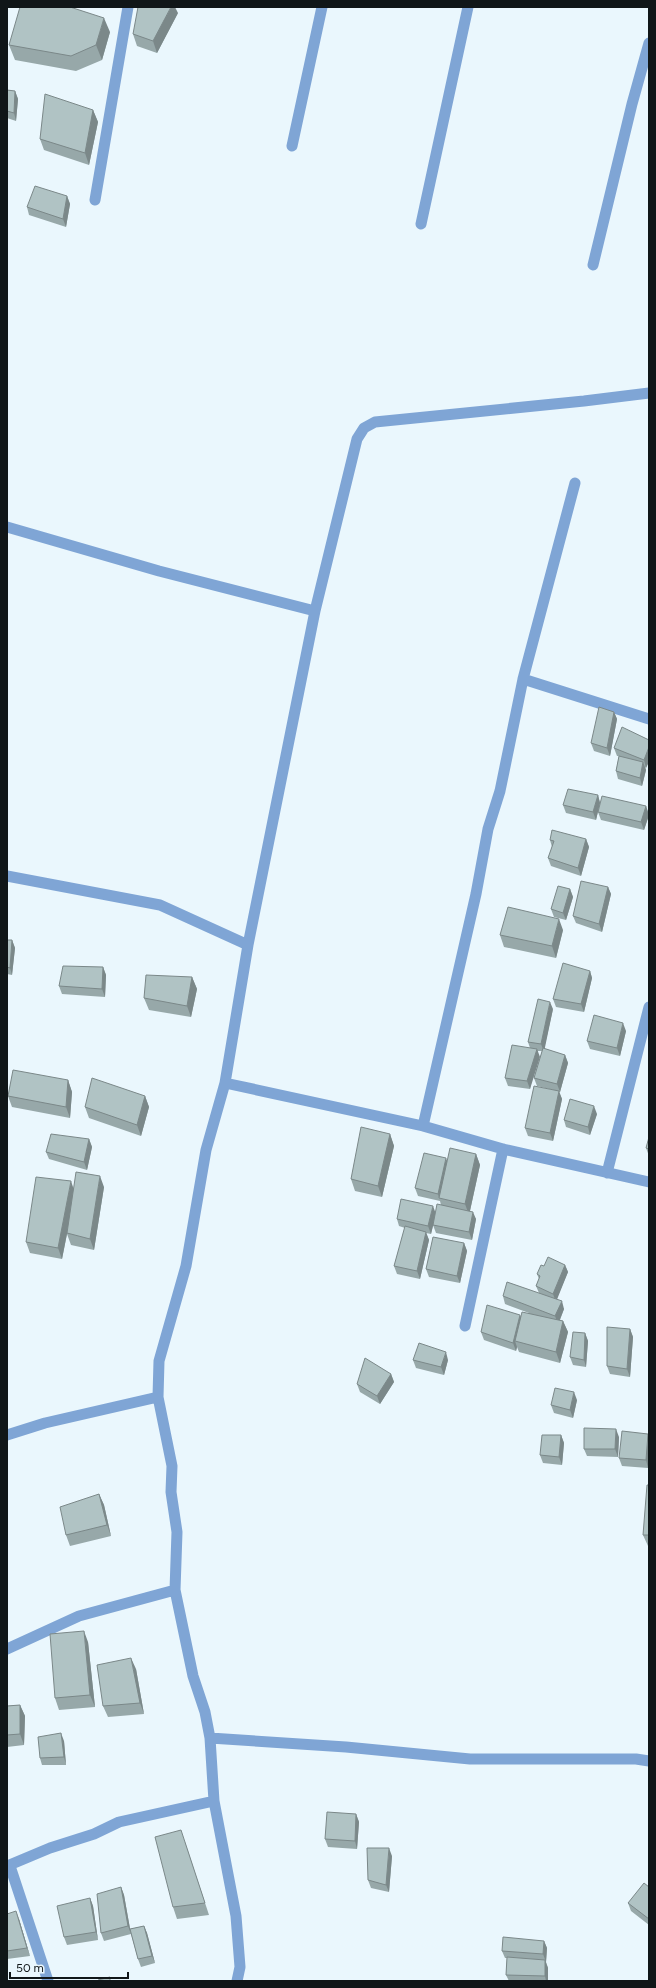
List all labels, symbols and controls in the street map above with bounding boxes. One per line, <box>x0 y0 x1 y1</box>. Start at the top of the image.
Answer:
scale bar <box>10 1954 128 1980</box>
text: 50 m <box>16 1961 44 1975</box>

